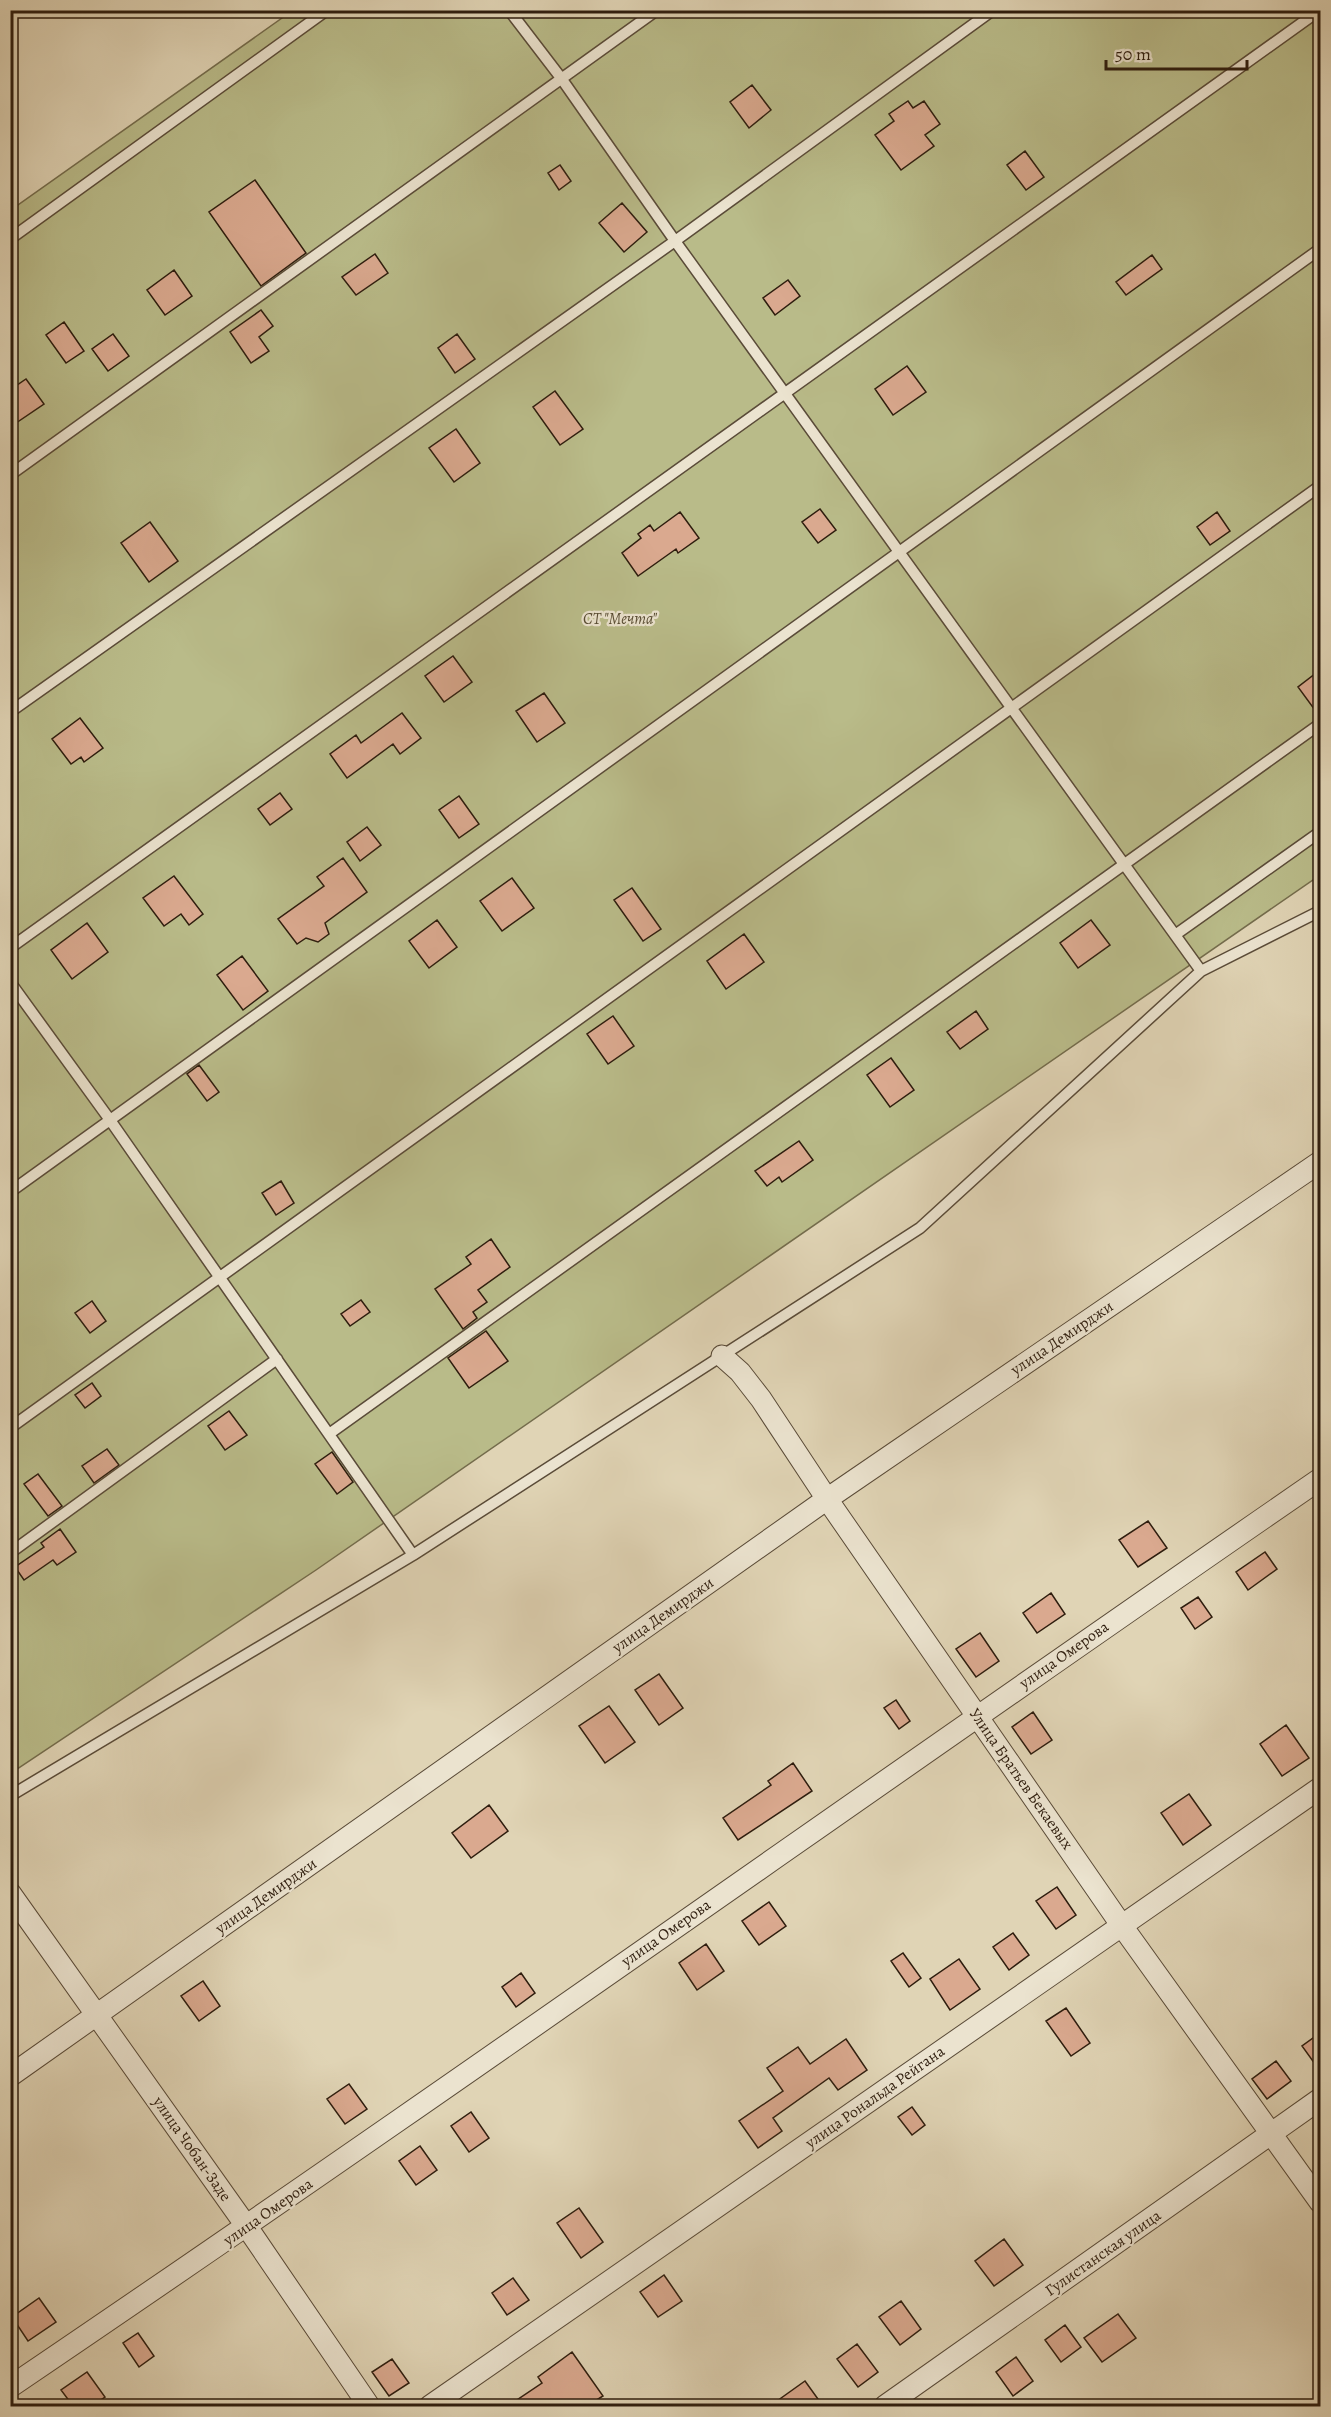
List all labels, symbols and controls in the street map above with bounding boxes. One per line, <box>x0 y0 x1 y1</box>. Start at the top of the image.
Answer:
scale bar <box>1106 33 1247 71</box>
text: 50 m <box>1115 42 1151 66</box>
park label: СТ "Мечта" <box>583 608 657 630</box>
street label: улица Демирджи <box>1006 1296 1118 1381</box>
street label: улица Демирджи <box>607 1572 718 1659</box>
street label: улица Омерова <box>1014 1616 1114 1695</box>
street label: Улица Братьев Бекаевых <box>964 1704 1078 1854</box>
street label: улица Демирджи <box>210 1853 321 1940</box>
street label: улица Омерова <box>616 1894 716 1973</box>
street label: улица Рональда Рейгана <box>800 2040 950 2154</box>
street label: улица Чобан-Заде <box>147 2091 236 2206</box>
street label: улица Омерова <box>218 2173 318 2252</box>
street label: Гулистанская улица <box>1040 2204 1166 2301</box>

